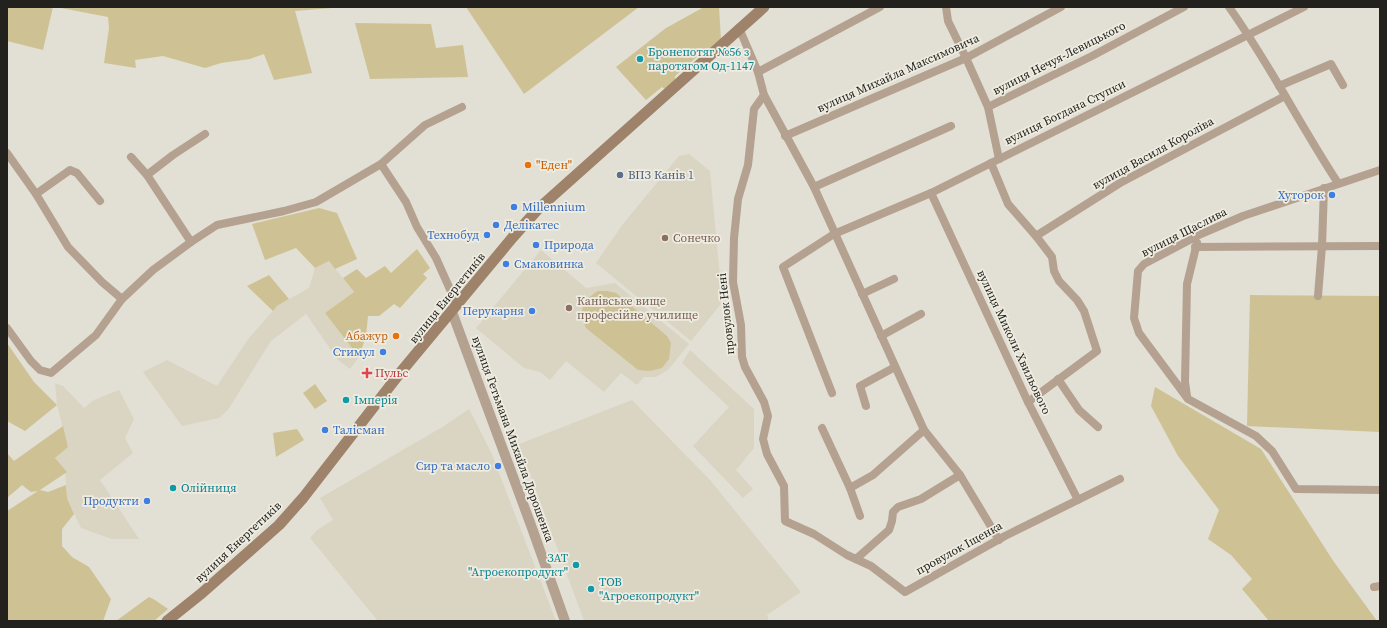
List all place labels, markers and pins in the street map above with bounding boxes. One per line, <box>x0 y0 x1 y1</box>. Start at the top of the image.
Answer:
place label: Бронепотяг №56 з паротягом Од-1147 <box>648 44 754 74</box>
marker: Бронепотяг №56 з паротягом Од-1147 <box>635 54 645 64</box>
place label: "Еден" <box>536 157 572 173</box>
marker: "Еден" <box>523 160 533 170</box>
place label: ВПЗ Канів 1 <box>628 167 694 183</box>
marker: ВПЗ Канів 1 <box>615 170 625 180</box>
place label: Хуторок <box>1278 187 1324 203</box>
marker: Хуторок <box>1327 190 1337 200</box>
place label: Millennium <box>522 199 586 215</box>
marker: Millennium <box>509 202 519 212</box>
place label: Делікатес <box>504 217 559 233</box>
marker: Делікатес <box>491 220 501 230</box>
place label: Технобуд <box>427 227 479 243</box>
marker: Технобуд <box>482 230 492 240</box>
place label: Сонечко <box>673 230 721 246</box>
marker: Сонечко <box>660 233 670 243</box>
place label: Природа <box>544 237 595 253</box>
marker: Природа <box>531 240 541 250</box>
place label: Смаковинка <box>514 256 585 272</box>
marker: Смаковинка <box>501 259 511 269</box>
place label: Канівське вище професійне училище <box>577 293 698 323</box>
place label: Перукарня <box>463 303 524 319</box>
marker: Канівське вище професійне училище <box>564 303 574 313</box>
marker: Перукарня <box>527 306 537 316</box>
place label: Абажур <box>345 328 388 344</box>
marker: Абажур <box>391 331 401 341</box>
place label: Стимул <box>333 344 375 360</box>
marker: Стимул <box>378 347 388 357</box>
place label: Пульс <box>375 365 408 381</box>
marker: Пульс <box>362 368 372 378</box>
place label: Імперія <box>354 392 398 408</box>
marker: Імперія <box>341 395 351 405</box>
place label: Талісман <box>333 422 385 438</box>
marker: Талісман <box>320 425 330 435</box>
place label: Сир та масло <box>416 458 490 474</box>
marker: Сир та масло <box>493 461 503 471</box>
place label: Олійниця <box>181 480 237 496</box>
marker: Олійниця <box>168 483 178 493</box>
place label: Продукти <box>83 493 139 509</box>
marker: Продукти <box>142 496 152 506</box>
place label: ЗАТ "Агроекопродукт" <box>468 550 569 580</box>
marker: ЗАТ "Агроекопродукт" <box>571 560 581 570</box>
place label: ТОВ "Агроекопродукт" <box>599 574 699 604</box>
marker: ТОВ "Агроекопродукт" <box>586 584 596 594</box>

